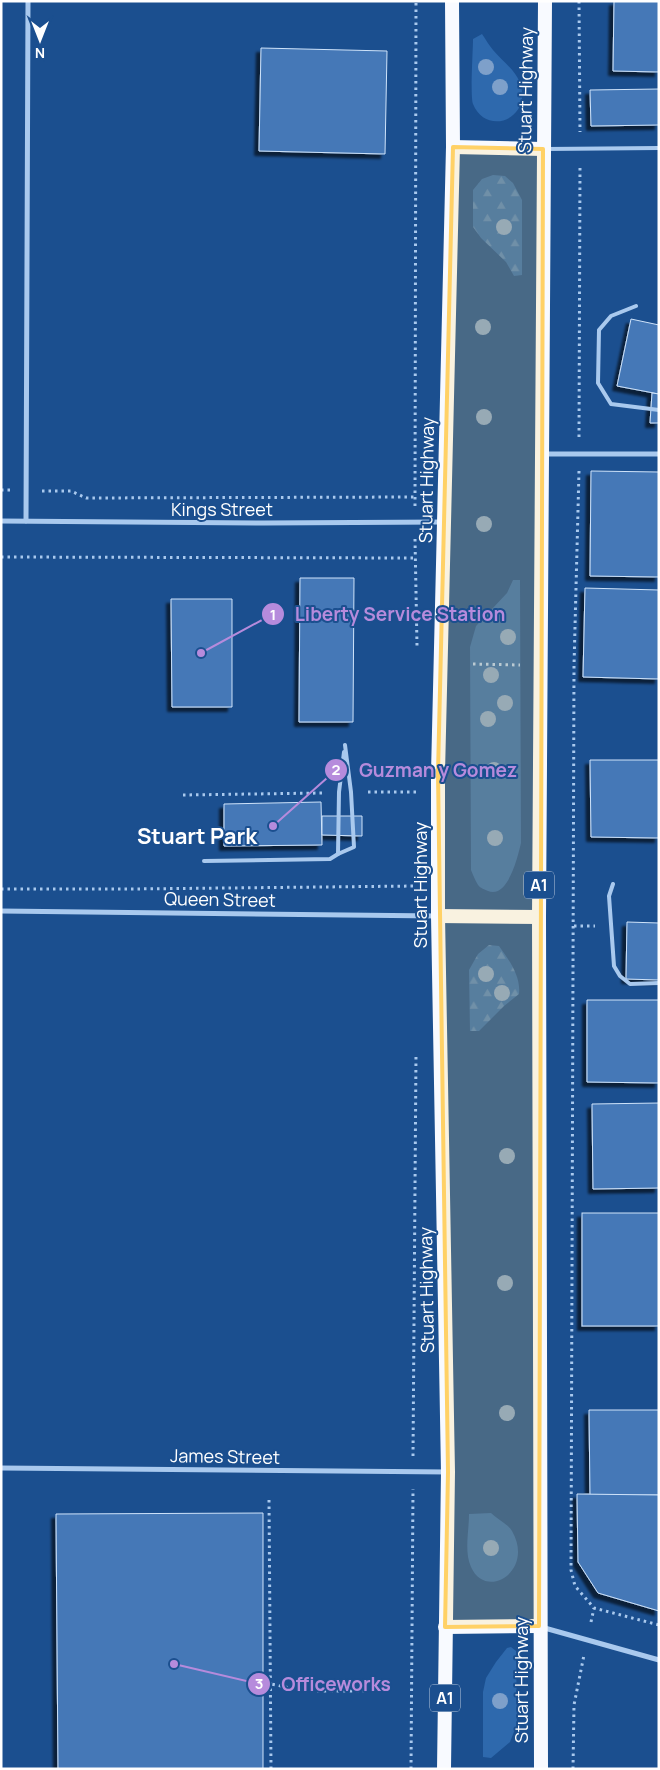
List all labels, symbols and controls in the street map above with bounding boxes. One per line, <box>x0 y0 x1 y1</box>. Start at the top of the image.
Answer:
north arrow <box>15 15 65 65</box>
street label: Stuart Highway <box>512 26 538 153</box>
text: N <box>35 44 45 63</box>
street label: Stuart Highway <box>413 416 439 543</box>
street label: Kings Street <box>171 497 273 521</box>
callout: Liberty Service Station <box>260 597 516 631</box>
text: Liberty Service Station <box>295 601 505 627</box>
text: 1 <box>270 604 276 625</box>
callout: Guzman y Gomez <box>323 753 527 787</box>
text: Guzman y Gomez <box>359 757 517 783</box>
text: 2 <box>332 759 341 780</box>
district label: Stuart Park <box>137 821 258 851</box>
street label: Stuart Highway <box>408 821 432 948</box>
road number: A1 <box>524 872 554 898</box>
street label: Queen Street <box>164 886 276 912</box>
street label: Stuart Highway <box>413 1226 439 1353</box>
street label: James Street <box>170 1443 280 1469</box>
street label: Stuart Highway <box>509 1616 533 1743</box>
callout: Officeworks <box>246 1667 401 1701</box>
text: Officeworks <box>281 1671 391 1697</box>
text: 3 <box>255 1673 263 1694</box>
road number: A1 <box>430 1685 460 1712</box>

